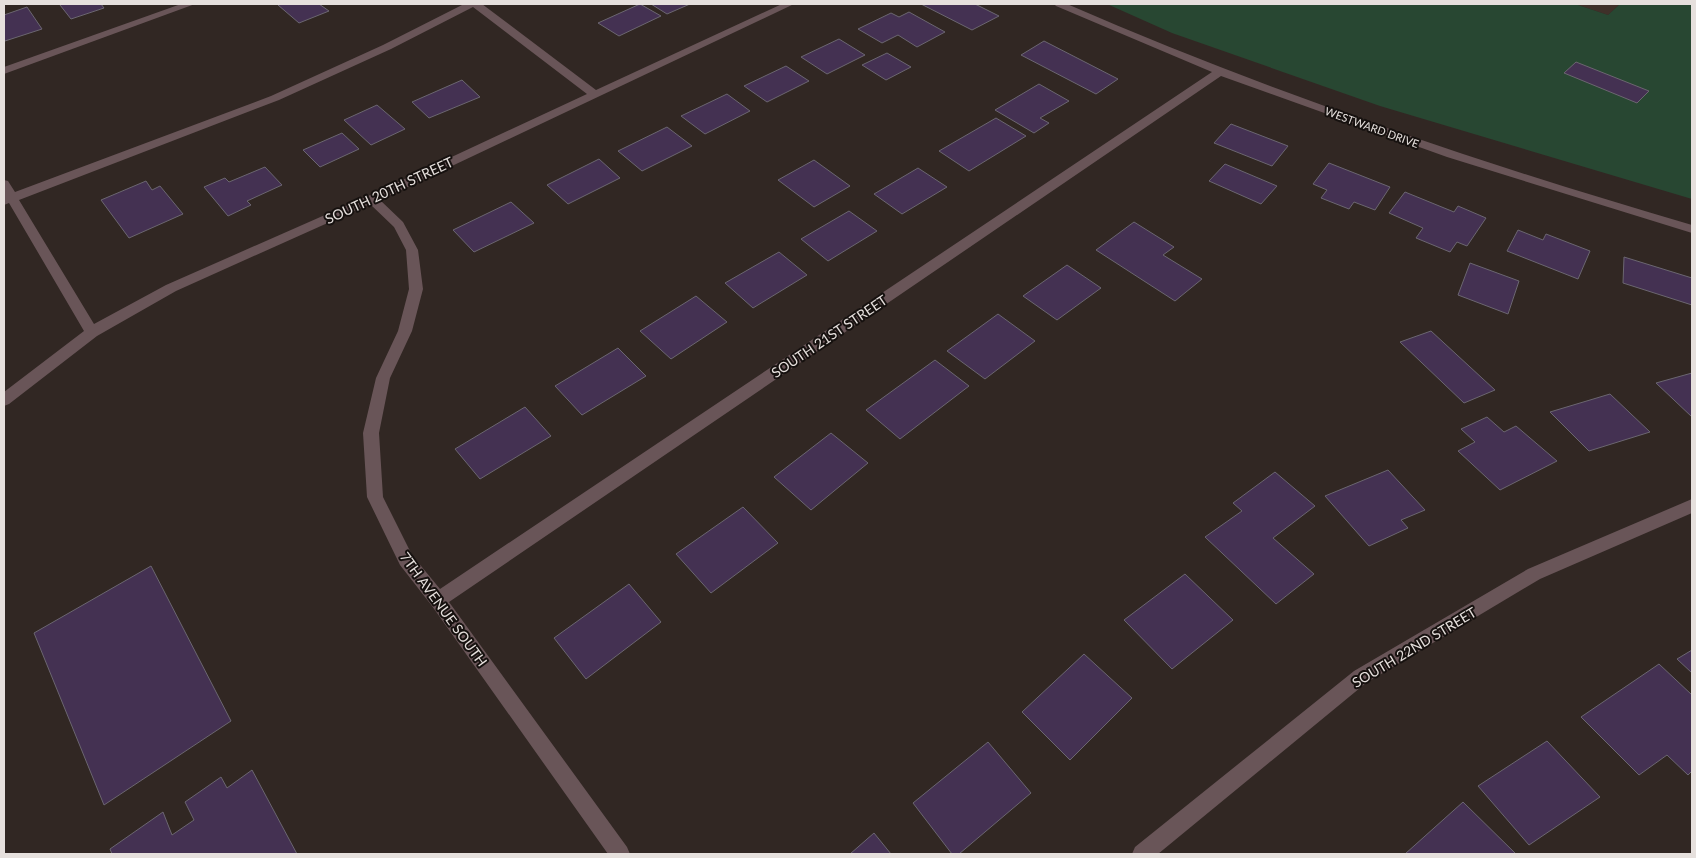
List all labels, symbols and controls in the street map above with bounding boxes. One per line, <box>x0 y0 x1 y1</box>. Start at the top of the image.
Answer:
street label: WESTWARD DRIVE <box>1323 104 1421 150</box>
street label: SOUTH 20TH STREET <box>322 153 456 227</box>
street label: SOUTH 21ST STREET <box>768 291 891 381</box>
street label: 7TH AVENUE SOUTH <box>397 549 491 669</box>
street label: SOUTH 22ND STREET <box>1349 603 1480 691</box>

